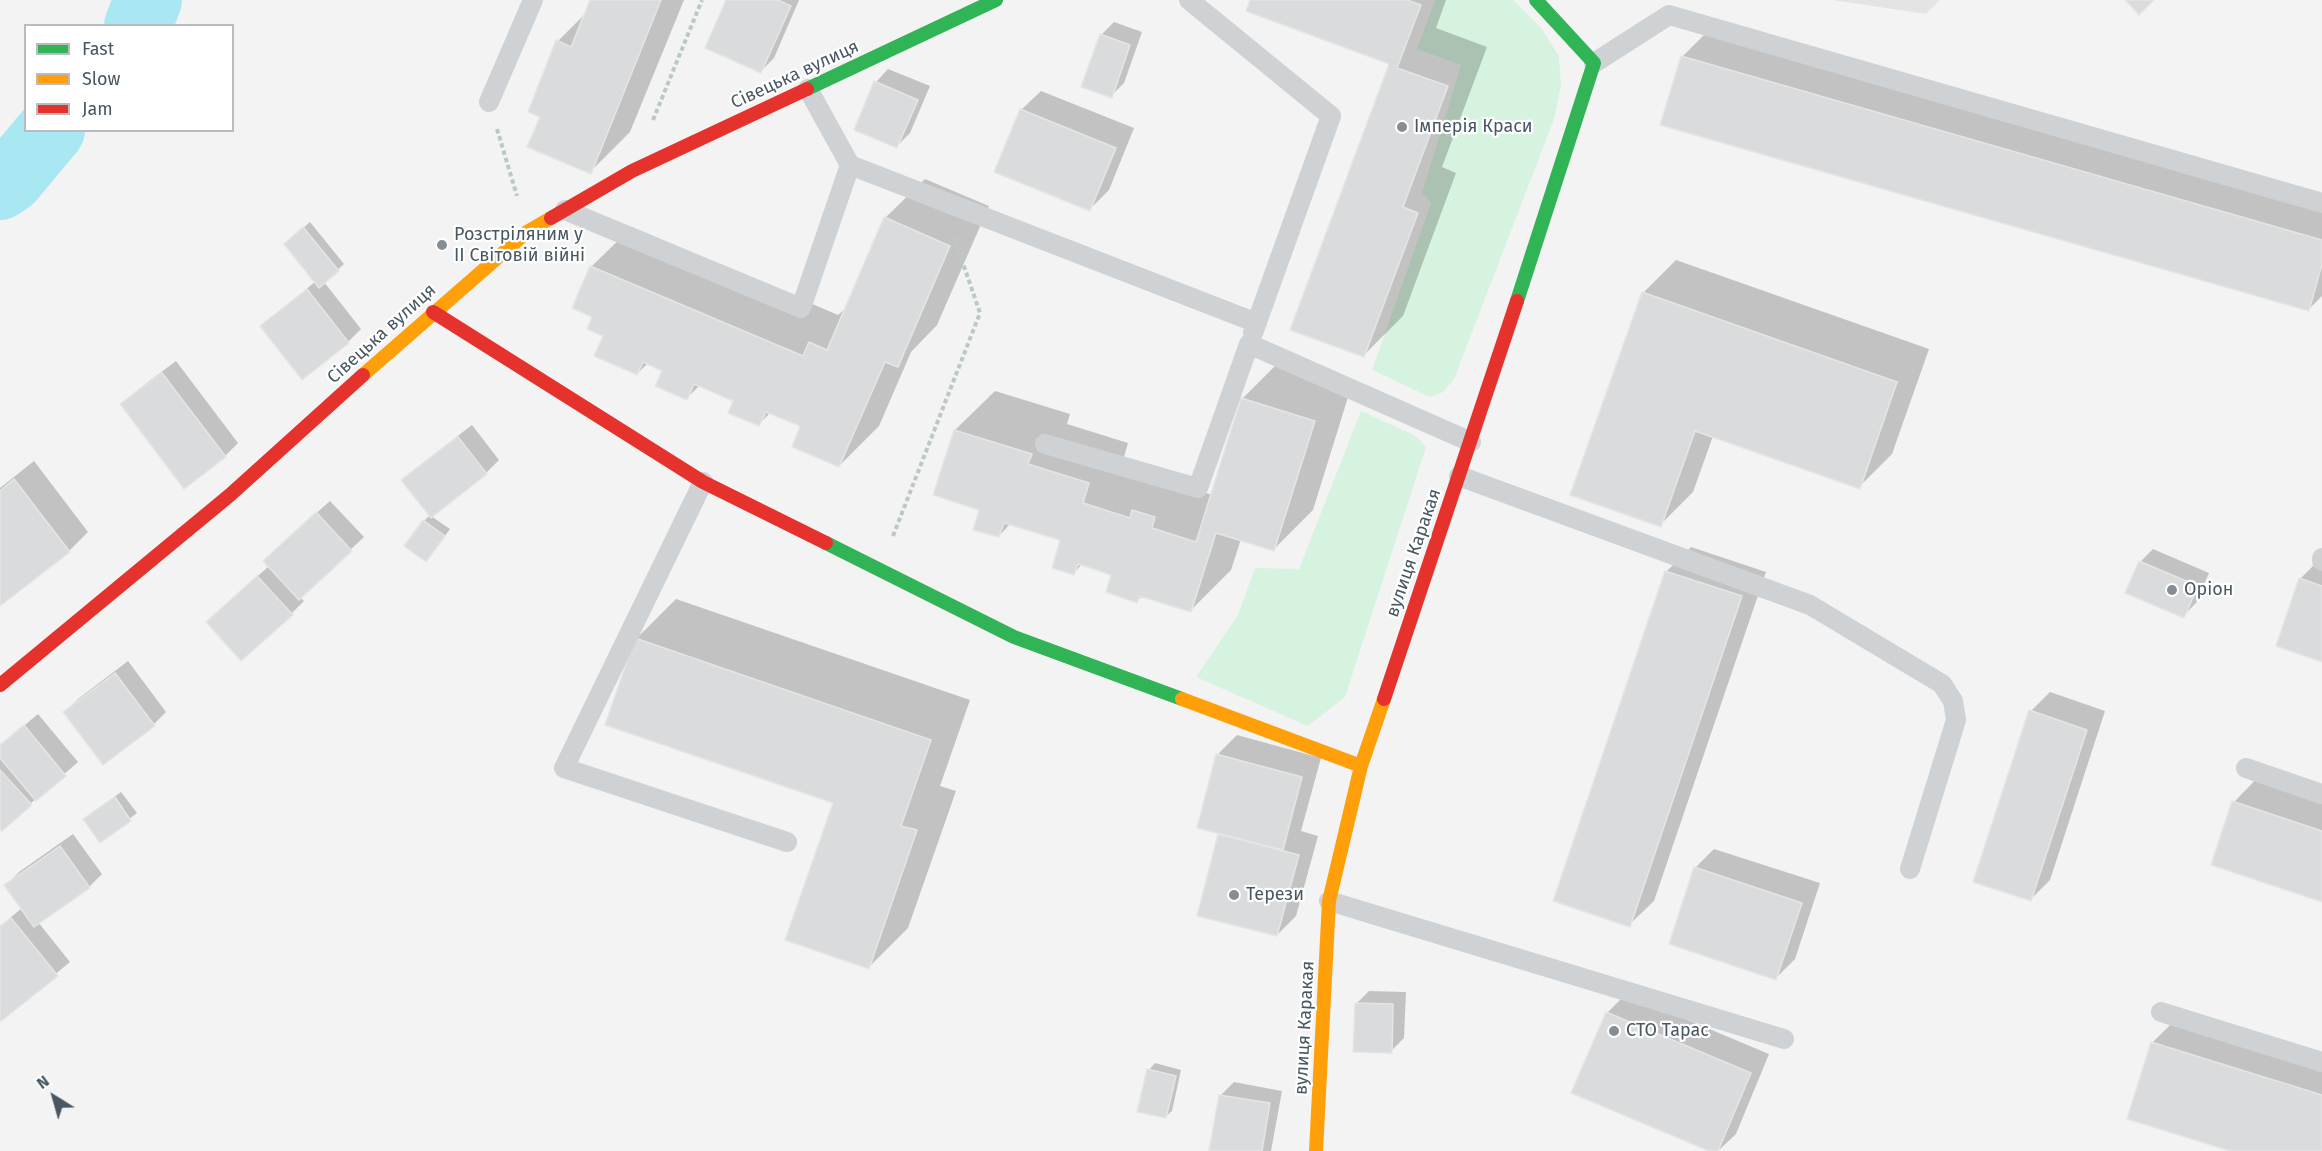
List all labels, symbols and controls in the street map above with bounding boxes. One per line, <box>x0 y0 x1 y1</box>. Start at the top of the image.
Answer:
legend <box>24 24 234 132</box>
street label: Сівецька вулиця <box>728 36 862 114</box>
text: Fast <box>82 38 114 60</box>
text: Slow <box>82 68 120 90</box>
text: Jam <box>82 98 113 120</box>
place label: Імперія Краси <box>1414 116 1533 138</box>
marker: Імперія Краси <box>1395 120 1409 134</box>
place label: Розстріляним у II Світовій війні <box>454 224 585 266</box>
marker: Розстріляним у II Світовій війні <box>435 238 449 252</box>
street label: Сівецька вулиця <box>323 280 441 388</box>
street label: вулиця Каракая <box>1382 486 1446 620</box>
place label: Оріон <box>2184 579 2233 601</box>
marker: Оріон <box>2165 583 2179 597</box>
place label: Терези <box>1246 884 1304 906</box>
marker: Терези <box>1227 888 1241 902</box>
street label: вулиця Каракая <box>1291 960 1319 1096</box>
place label: СТО Тарас <box>1626 1020 1709 1042</box>
marker: СТО Тарас <box>1607 1024 1621 1038</box>
north arrow <box>24 1067 84 1127</box>
text: N <box>33 1071 53 1093</box>

